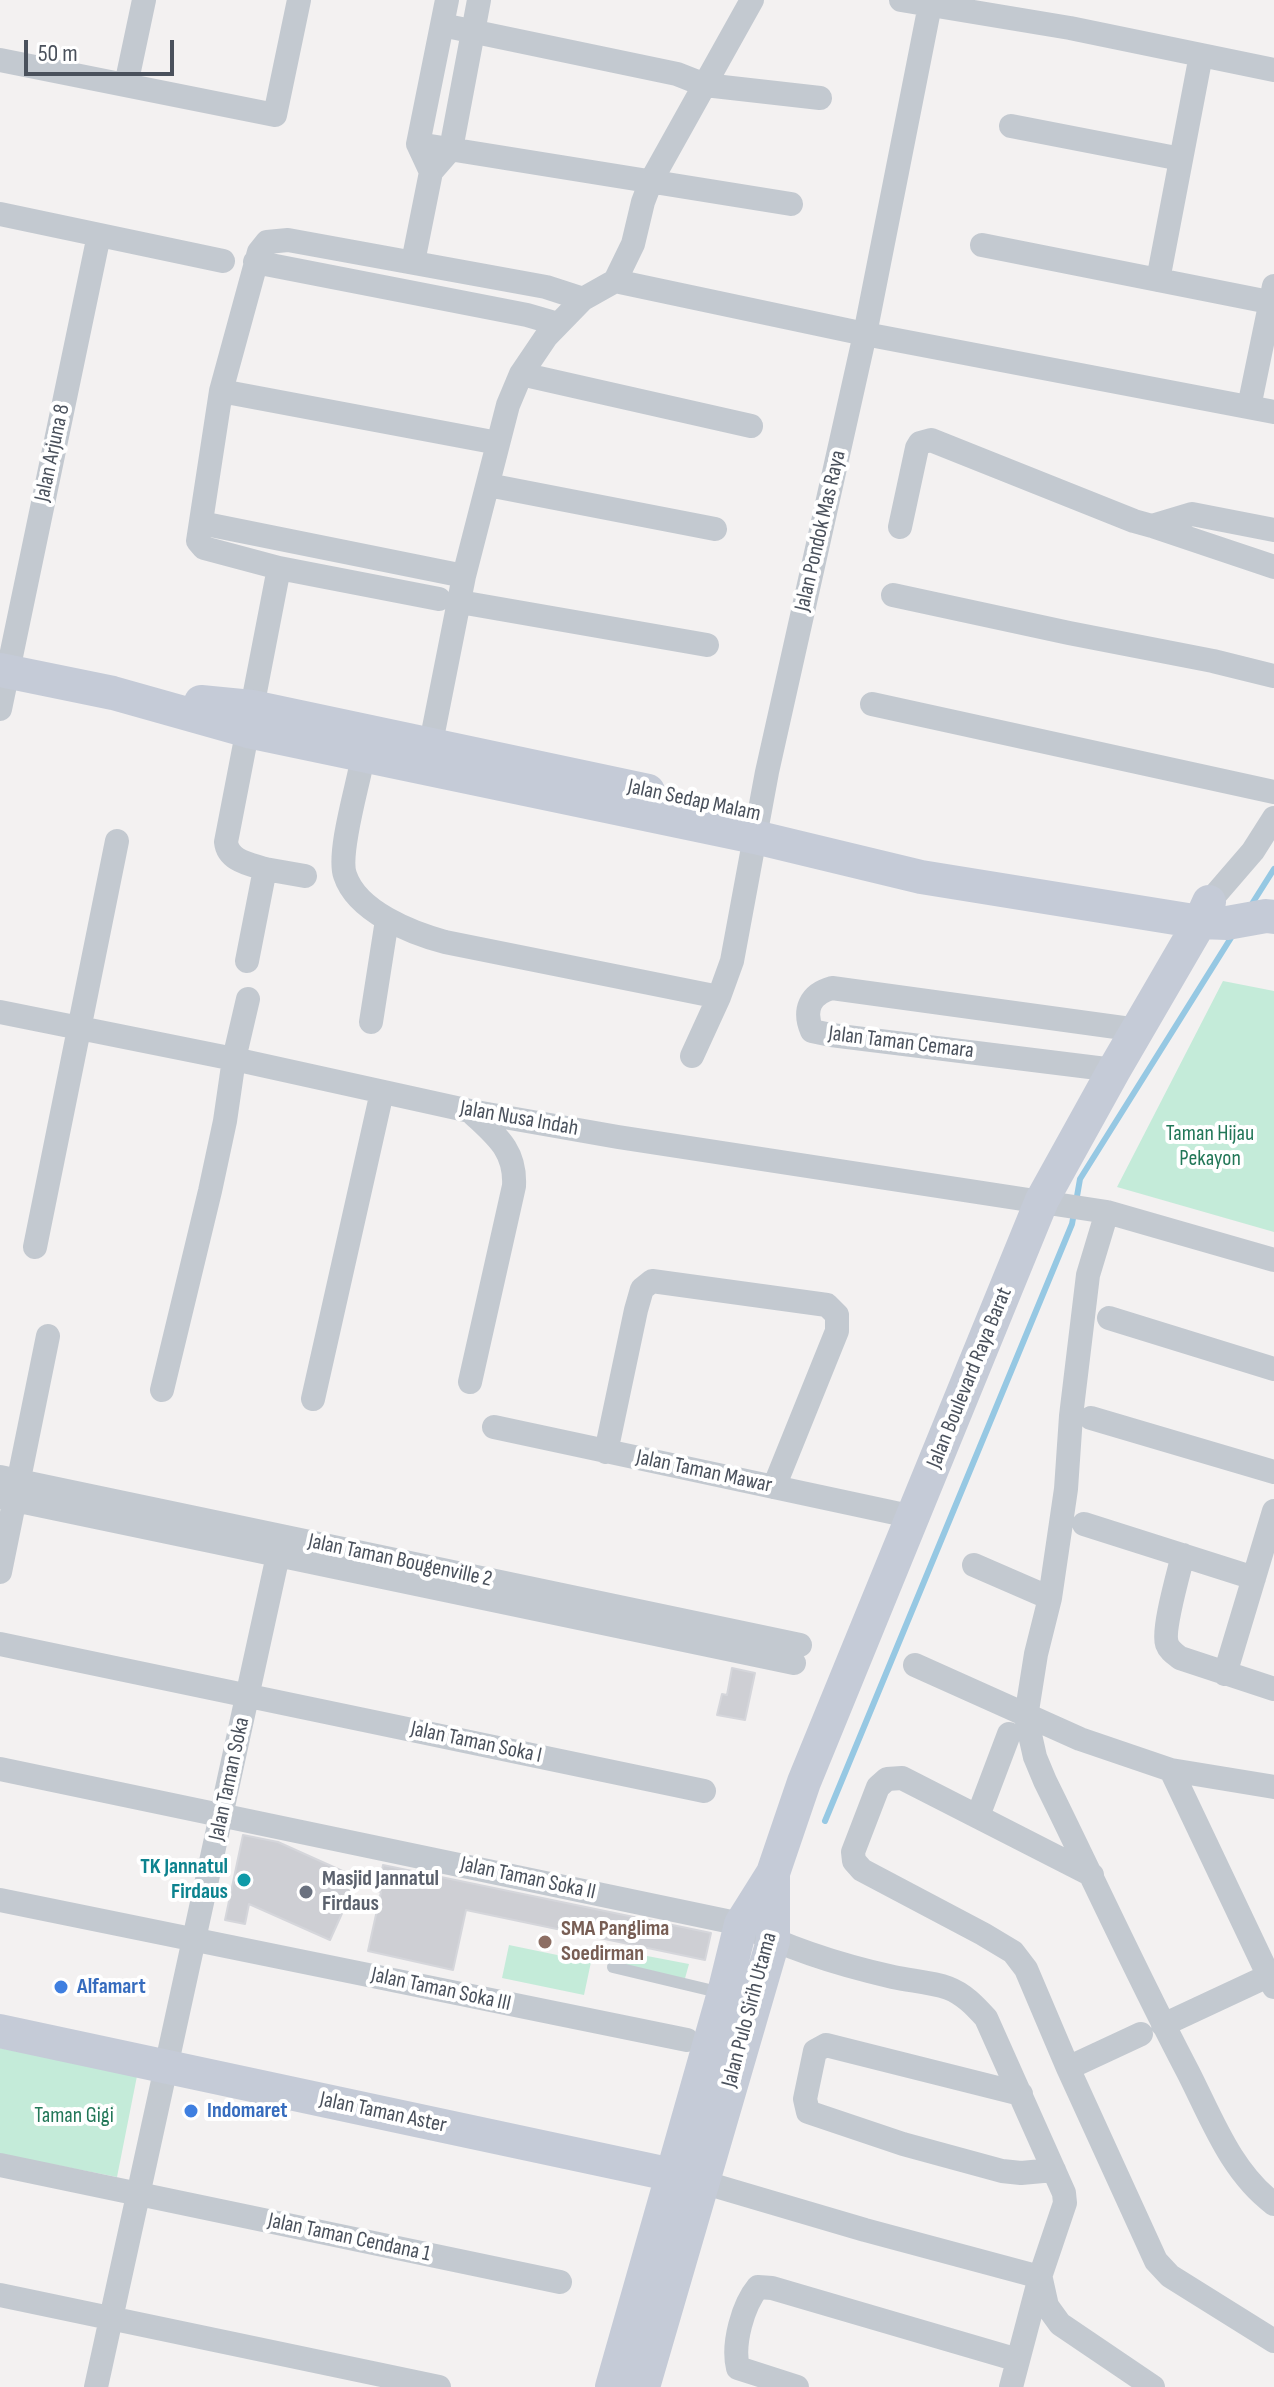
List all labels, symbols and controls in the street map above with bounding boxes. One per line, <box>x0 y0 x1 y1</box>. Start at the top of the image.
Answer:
scale bar <box>28 24 178 74</box>
text: 50 m <box>38 39 78 68</box>
street label: Jalan Arjuna 8 <box>30 402 76 504</box>
street label: Jalan Pondok Mas Raya <box>790 448 852 614</box>
street label: Jalan Sedap Malam <box>625 774 763 828</box>
street label: Jalan Taman Cemara <box>827 1021 975 1065</box>
street label: Jalan Nusa Indah <box>458 1096 580 1142</box>
park label: Taman Hijau Pekayon <box>1166 1121 1254 1172</box>
street label: Jalan Boulevard Raya Barat <box>922 1284 1018 1472</box>
street label: Jalan Taman Mawar <box>634 1445 774 1499</box>
street label: Jalan Taman Bougenville 2 <box>306 1529 494 1593</box>
street label: Jalan Taman Soka <box>204 1715 256 1843</box>
street label: Jalan Taman Soka I <box>408 1716 544 1770</box>
street label: Jalan Taman Soka II <box>458 1852 598 1906</box>
place label: TK Jannatul Firdaus <box>140 1854 228 1906</box>
place label: Masjid Jannatul Firdaus <box>322 1866 439 1918</box>
marker: TK Jannatul Firdaus <box>235 1871 253 1889</box>
marker: Masjid Jannatul Firdaus <box>297 1883 315 1901</box>
place label: SMA Panglima Soedirman <box>561 1916 669 1968</box>
street label: Jalan Pulo Sirih Utama <box>717 1930 783 2090</box>
marker: SMA Panglima Soedirman <box>536 1933 554 1951</box>
street label: Jalan Taman Soka III <box>369 1962 513 2018</box>
place label: Alfamart <box>77 1974 146 2000</box>
marker: Alfamart <box>52 1978 70 1996</box>
street label: Jalan Taman Aster <box>317 2087 449 2139</box>
place label: Indomaret <box>207 2098 288 2124</box>
marker: Indomaret <box>182 2102 200 2120</box>
park label: Taman Gigi <box>34 2103 114 2129</box>
street label: Jalan Taman Cendana 1 <box>265 2208 433 2268</box>

